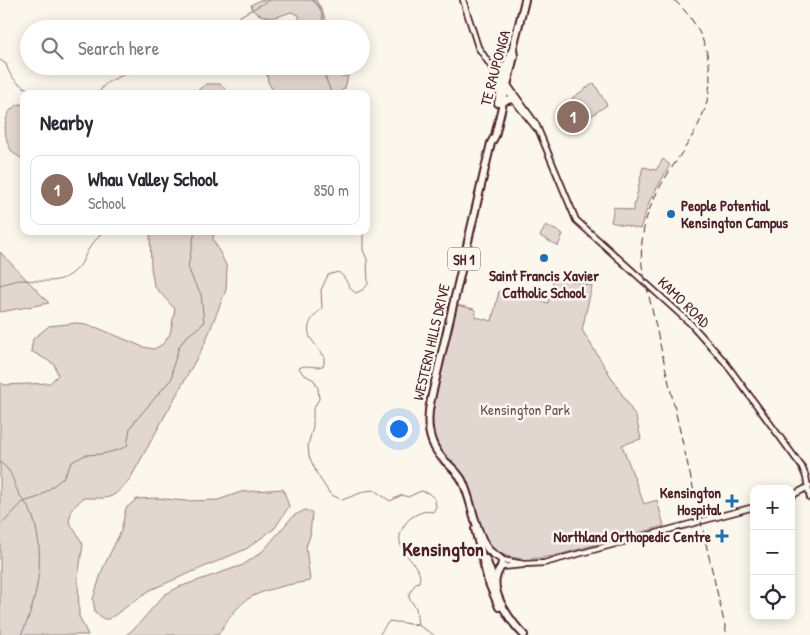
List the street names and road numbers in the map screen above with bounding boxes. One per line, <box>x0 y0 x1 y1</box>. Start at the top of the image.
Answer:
street label: TE RAUPONGA <box>475 27 515 108</box>
road number: SH 1 <box>448 248 480 270</box>
street label: KAMO ROAD <box>653 272 715 333</box>
street label: WESTERN HILLS DRIVE <box>407 281 455 402</box>

